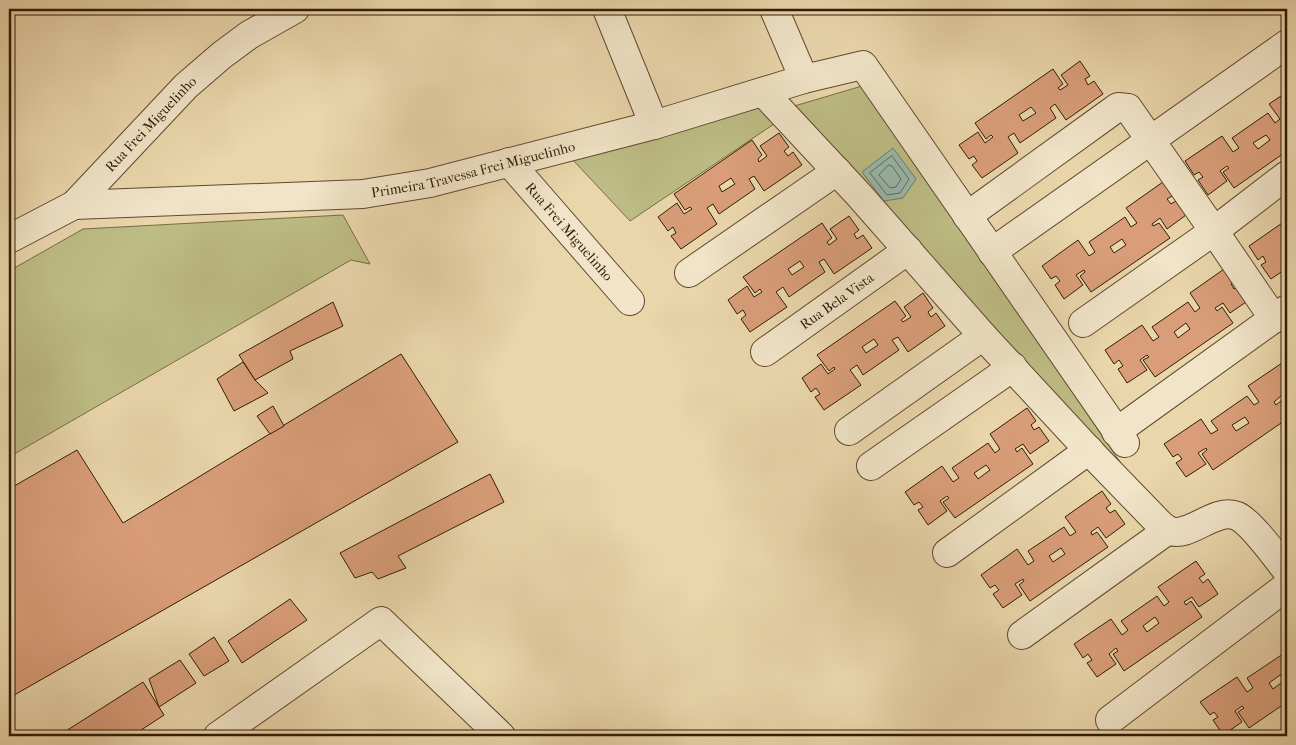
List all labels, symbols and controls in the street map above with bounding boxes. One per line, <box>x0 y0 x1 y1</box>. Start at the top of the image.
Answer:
street label: Rua Frei Miguelinho <box>102 73 200 175</box>
street label: Primeira Travessa Frei Miguelinho <box>370 138 577 202</box>
street label: Rua Frei Miguelinho <box>521 179 617 285</box>
street label: Rua Bela Vista <box>797 269 878 333</box>

